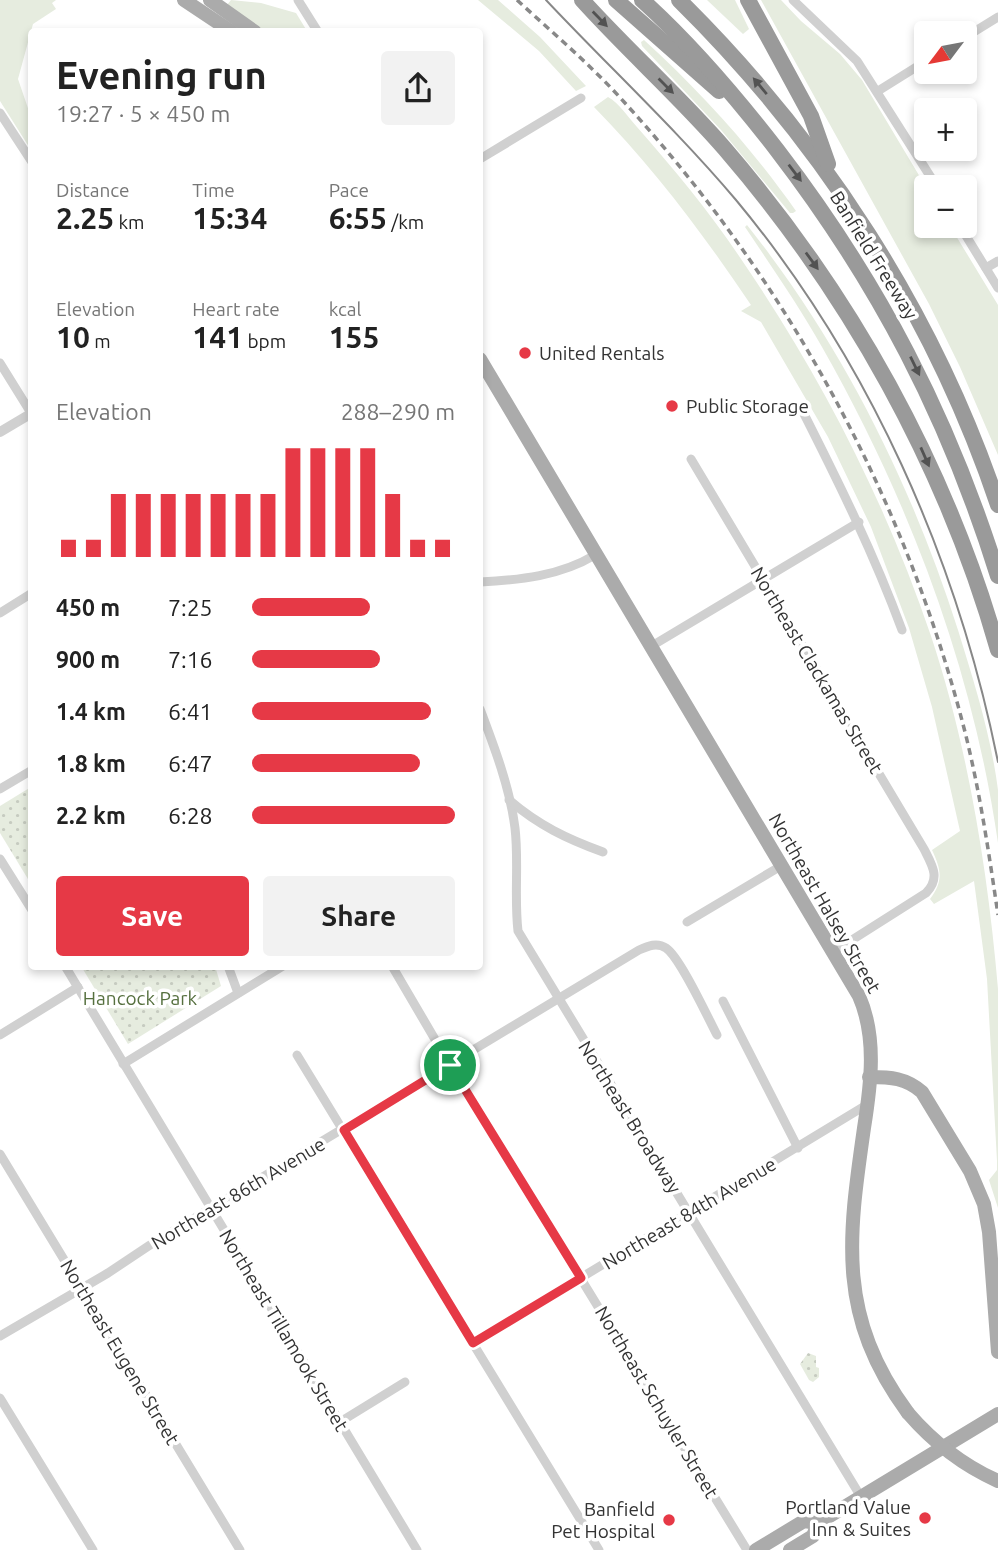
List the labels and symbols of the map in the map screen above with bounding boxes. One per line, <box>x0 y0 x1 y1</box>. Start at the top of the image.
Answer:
one-way arrow <box>591 10 607 27</box>
north arrow <box>914 21 976 84</box>
one-way arrow <box>657 77 673 94</box>
one-way arrow <box>752 77 768 95</box>
one-way arrow <box>787 164 802 182</box>
street label: Banfield Freeway <box>826 187 922 323</box>
one-way arrow <box>804 251 819 269</box>
place label: United Rentals <box>539 342 664 364</box>
marker: United Rentals <box>517 345 533 361</box>
one-way arrow <box>909 356 921 376</box>
place label: Public Storage <box>686 395 809 417</box>
marker: Public Storage <box>664 398 680 414</box>
one-way arrow <box>919 447 931 467</box>
street label: Northeast Clackamas Street <box>747 563 888 778</box>
street label: Northeast Halsey Street <box>765 809 886 997</box>
park label: Hancock Park <box>83 987 198 1009</box>
pin <box>420 1035 480 1095</box>
street label: Northeast Broadway <box>574 1037 686 1197</box>
street label: Northeast 86th Avenue <box>147 1132 329 1254</box>
street label: Northeast 84th Avenue <box>598 1152 780 1274</box>
street label: Northeast Tillamook Street <box>215 1225 353 1435</box>
street label: Northeast Eugene Street <box>56 1255 184 1449</box>
street label: Northeast Schuyler Street <box>591 1302 723 1502</box>
place label: Portland Value Inn & Suites <box>785 1496 911 1540</box>
place label: Banfield Pet Hospital <box>551 1498 655 1542</box>
marker: Portland Value Inn & Suites <box>917 1510 933 1526</box>
marker: Banfield Pet Hospital <box>661 1512 677 1528</box>

